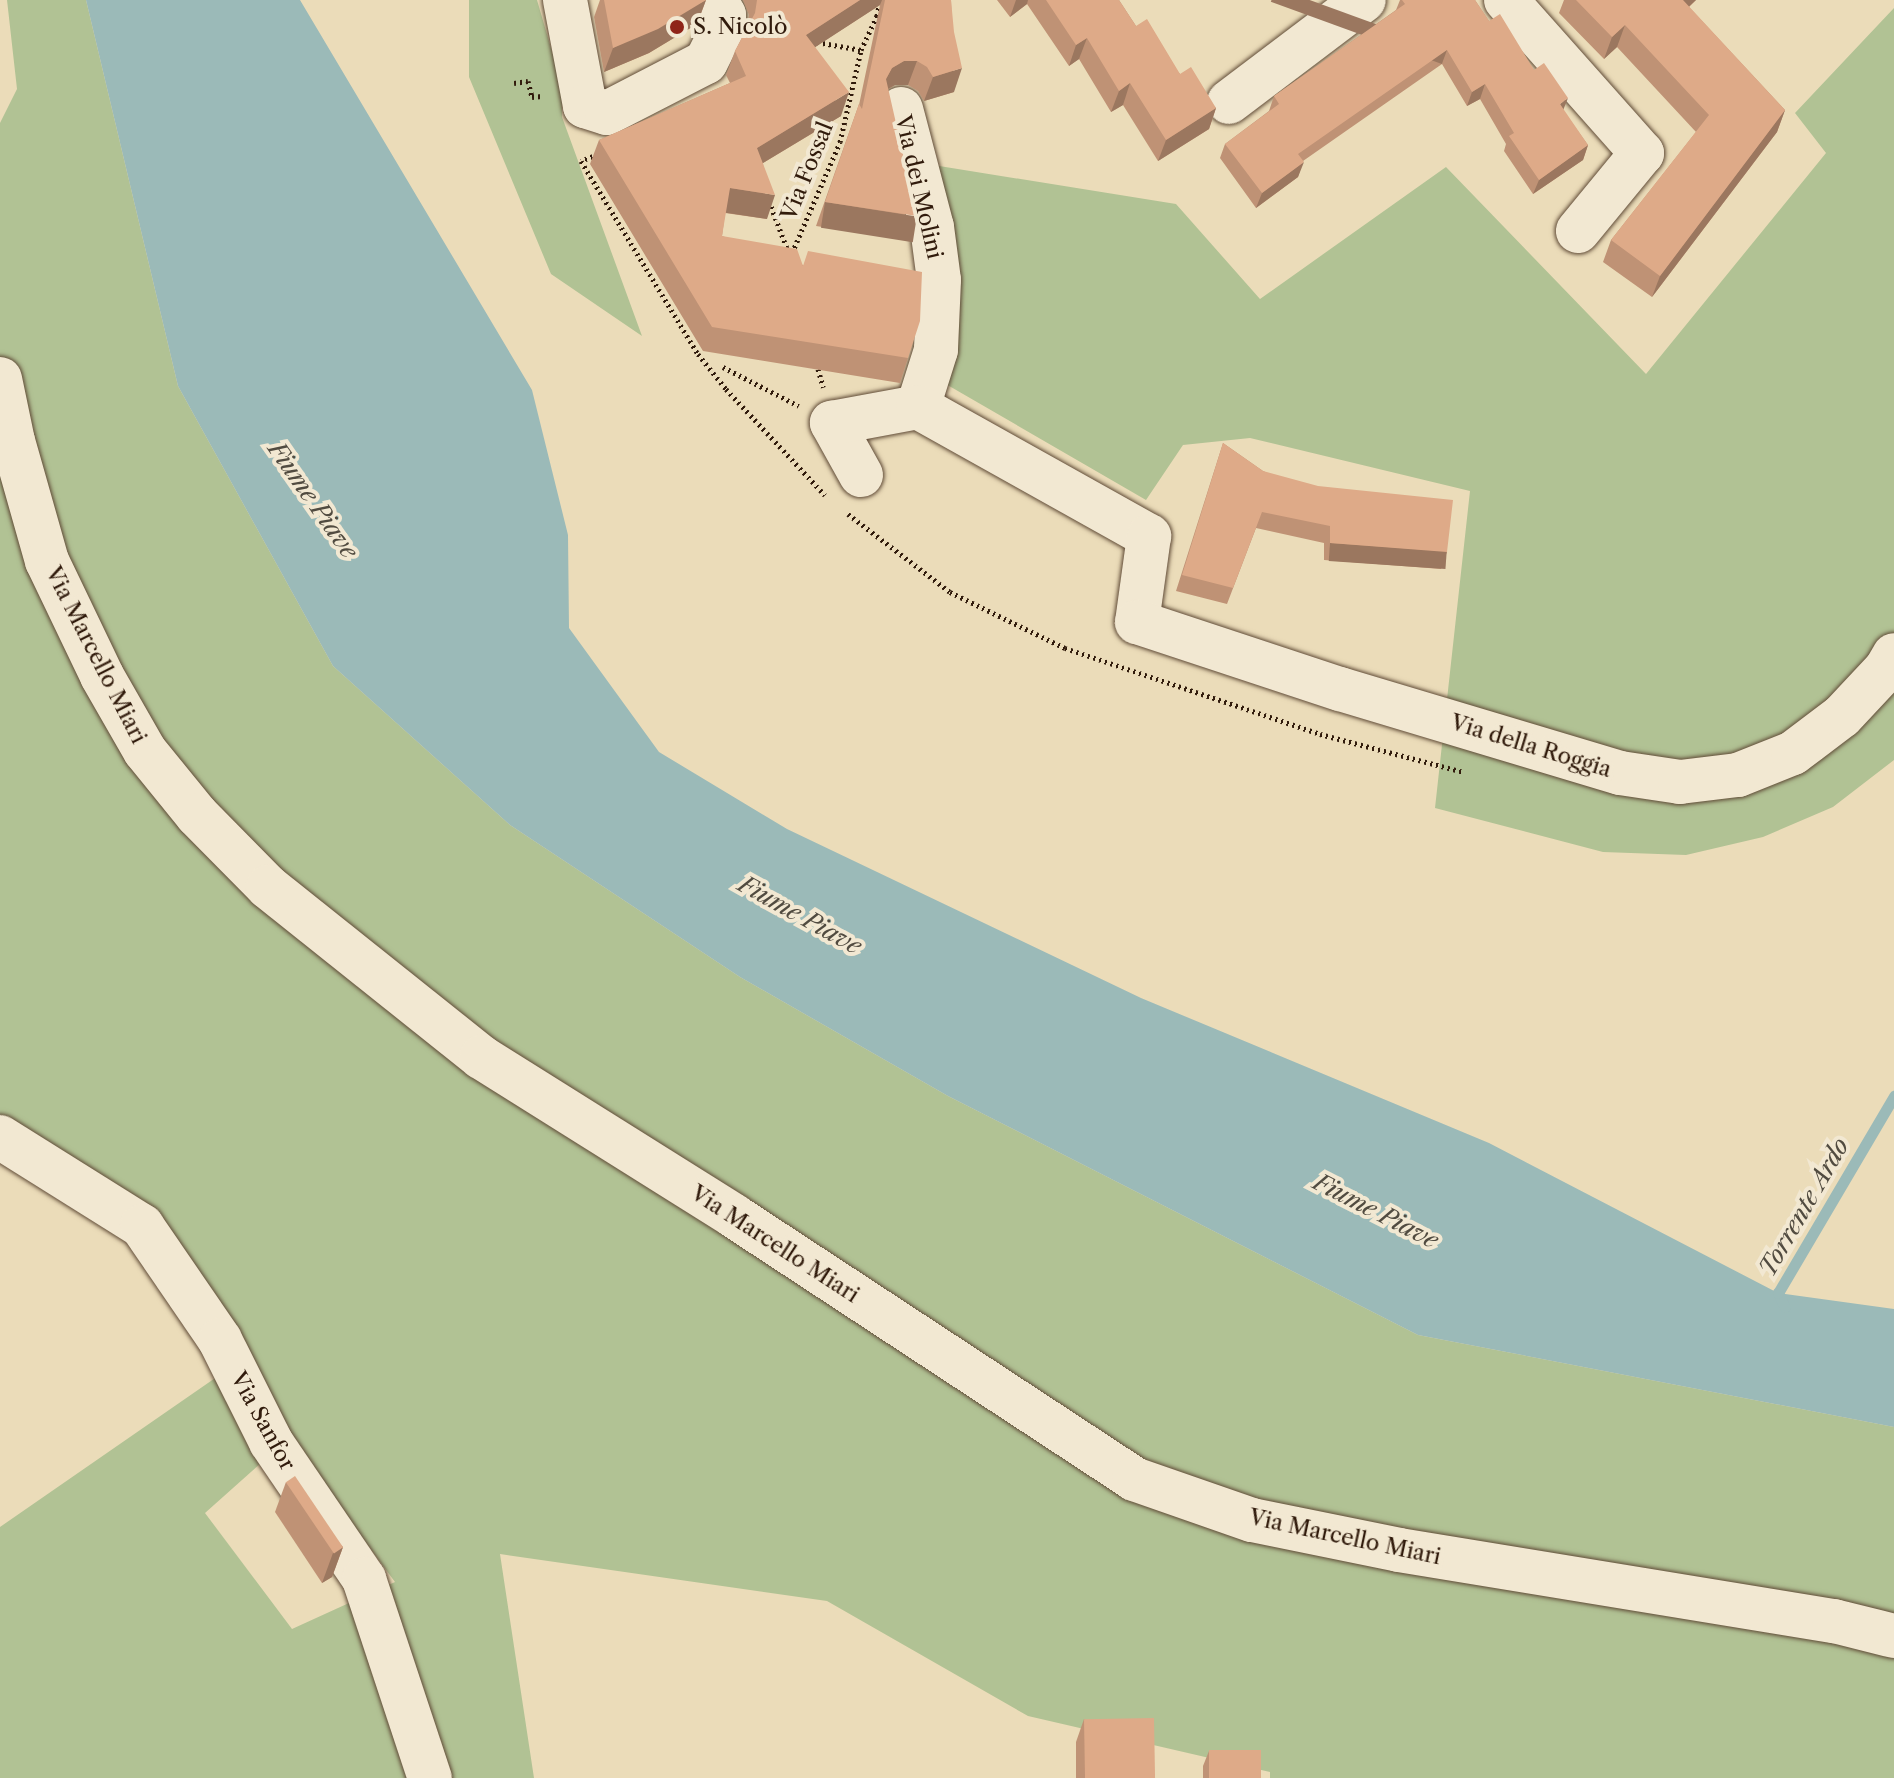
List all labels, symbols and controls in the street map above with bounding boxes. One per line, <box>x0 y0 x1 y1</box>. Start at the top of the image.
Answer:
place label: S. Nicolò <box>693 14 788 40</box>
marker: S. Nicolò <box>668 18 686 36</box>
street label: Via dei Molini <box>890 112 948 262</box>
street label: Via Fossal <box>775 118 839 224</box>
water label: Fiume Piave <box>262 436 364 564</box>
street label: Via Marcello Miari <box>40 562 152 748</box>
street label: Via della Roggia <box>1447 709 1615 783</box>
water label: Fiume Piave <box>733 869 867 961</box>
water label: Torrente Ardo <box>1753 1133 1855 1281</box>
water label: Fiume Piave <box>1309 1167 1443 1255</box>
street label: Via Marcello Miari <box>686 1180 864 1308</box>
street label: Via Sanfor <box>225 1367 301 1475</box>
street label: Via Marcello Miari <box>1247 1504 1443 1570</box>

